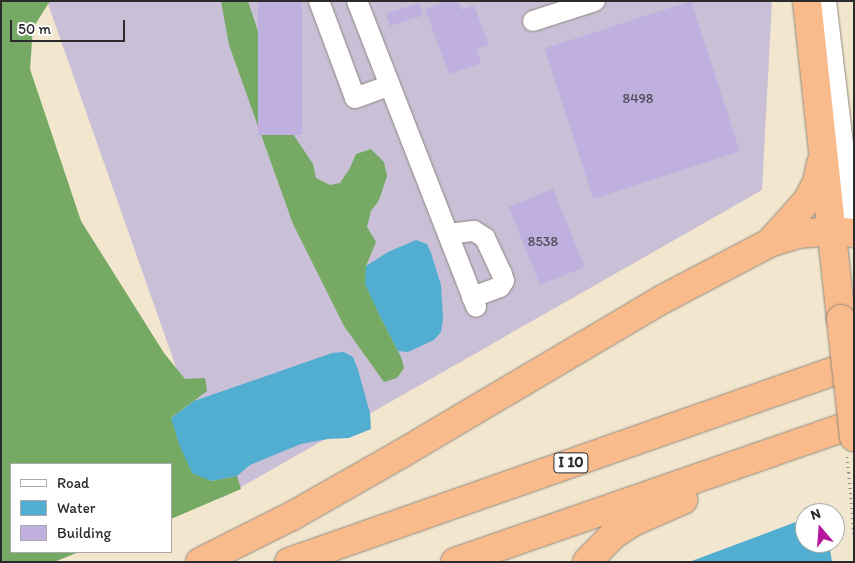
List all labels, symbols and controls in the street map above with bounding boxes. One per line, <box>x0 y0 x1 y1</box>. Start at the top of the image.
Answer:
scale bar <box>12 10 128 42</box>
text: 50 m <box>18 20 51 38</box>
house number: 8498 <box>622 91 654 107</box>
house number: 8538 <box>528 234 558 250</box>
road number: I 10 <box>552 450 590 476</box>
legend <box>10 463 172 553</box>
text: Road <box>57 474 89 492</box>
text: Water <box>57 499 95 517</box>
north arrow <box>795 503 845 553</box>
text: N <box>808 505 823 524</box>
text: Building <box>57 524 111 542</box>

